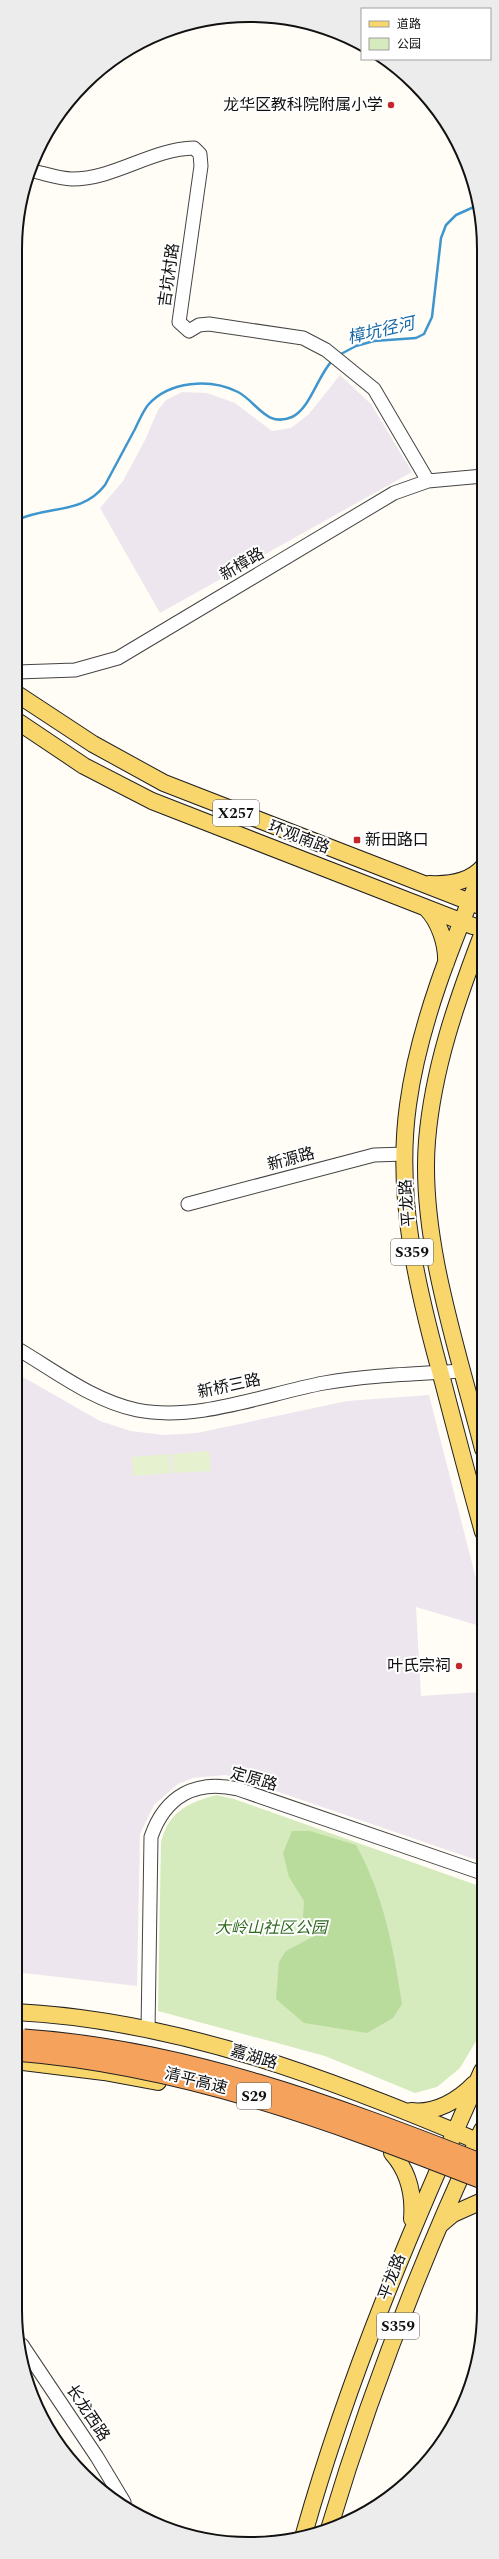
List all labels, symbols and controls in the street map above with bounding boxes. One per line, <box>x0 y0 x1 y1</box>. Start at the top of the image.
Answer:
legend <box>361 8 491 60</box>
text: 道路 <box>397 15 421 34</box>
text: 公园 <box>397 35 421 54</box>
place label: 龙华区教科院附属小学 <box>223 93 383 117</box>
marker: 龙华区教科院附属小学 <box>386 100 396 110</box>
street label: 吉坑村路 <box>153 242 185 308</box>
water label: 樟坑径河 <box>345 310 420 351</box>
street label: 新樟路 <box>215 541 269 587</box>
road number: X257 <box>213 800 259 826</box>
street label: 环观南路 <box>265 814 333 860</box>
place label: 新田路口 <box>365 828 429 852</box>
marker: 新田路口 <box>352 835 362 845</box>
street label: 新源路 <box>265 1141 317 1177</box>
street label: 平龙路 <box>393 1178 421 1228</box>
road number: S359 <box>391 1239 433 1265</box>
street label: 新桥三路 <box>195 1368 263 1404</box>
place label: 叶氏宗祠 <box>387 1654 451 1678</box>
marker: 叶氏宗祠 <box>454 1661 464 1671</box>
street label: 定原路 <box>228 1761 280 1797</box>
park label: 大岭山社区公园 <box>215 1916 329 1940</box>
street label: 嘉湖路 <box>228 2039 280 2075</box>
street label: 清平高速 <box>162 2062 230 2100</box>
road number: S29 <box>237 2083 271 2109</box>
street label: 平龙路 <box>372 2250 412 2304</box>
road number: S359 <box>377 2313 419 2339</box>
street label: 长龙西路 <box>60 2380 116 2446</box>

